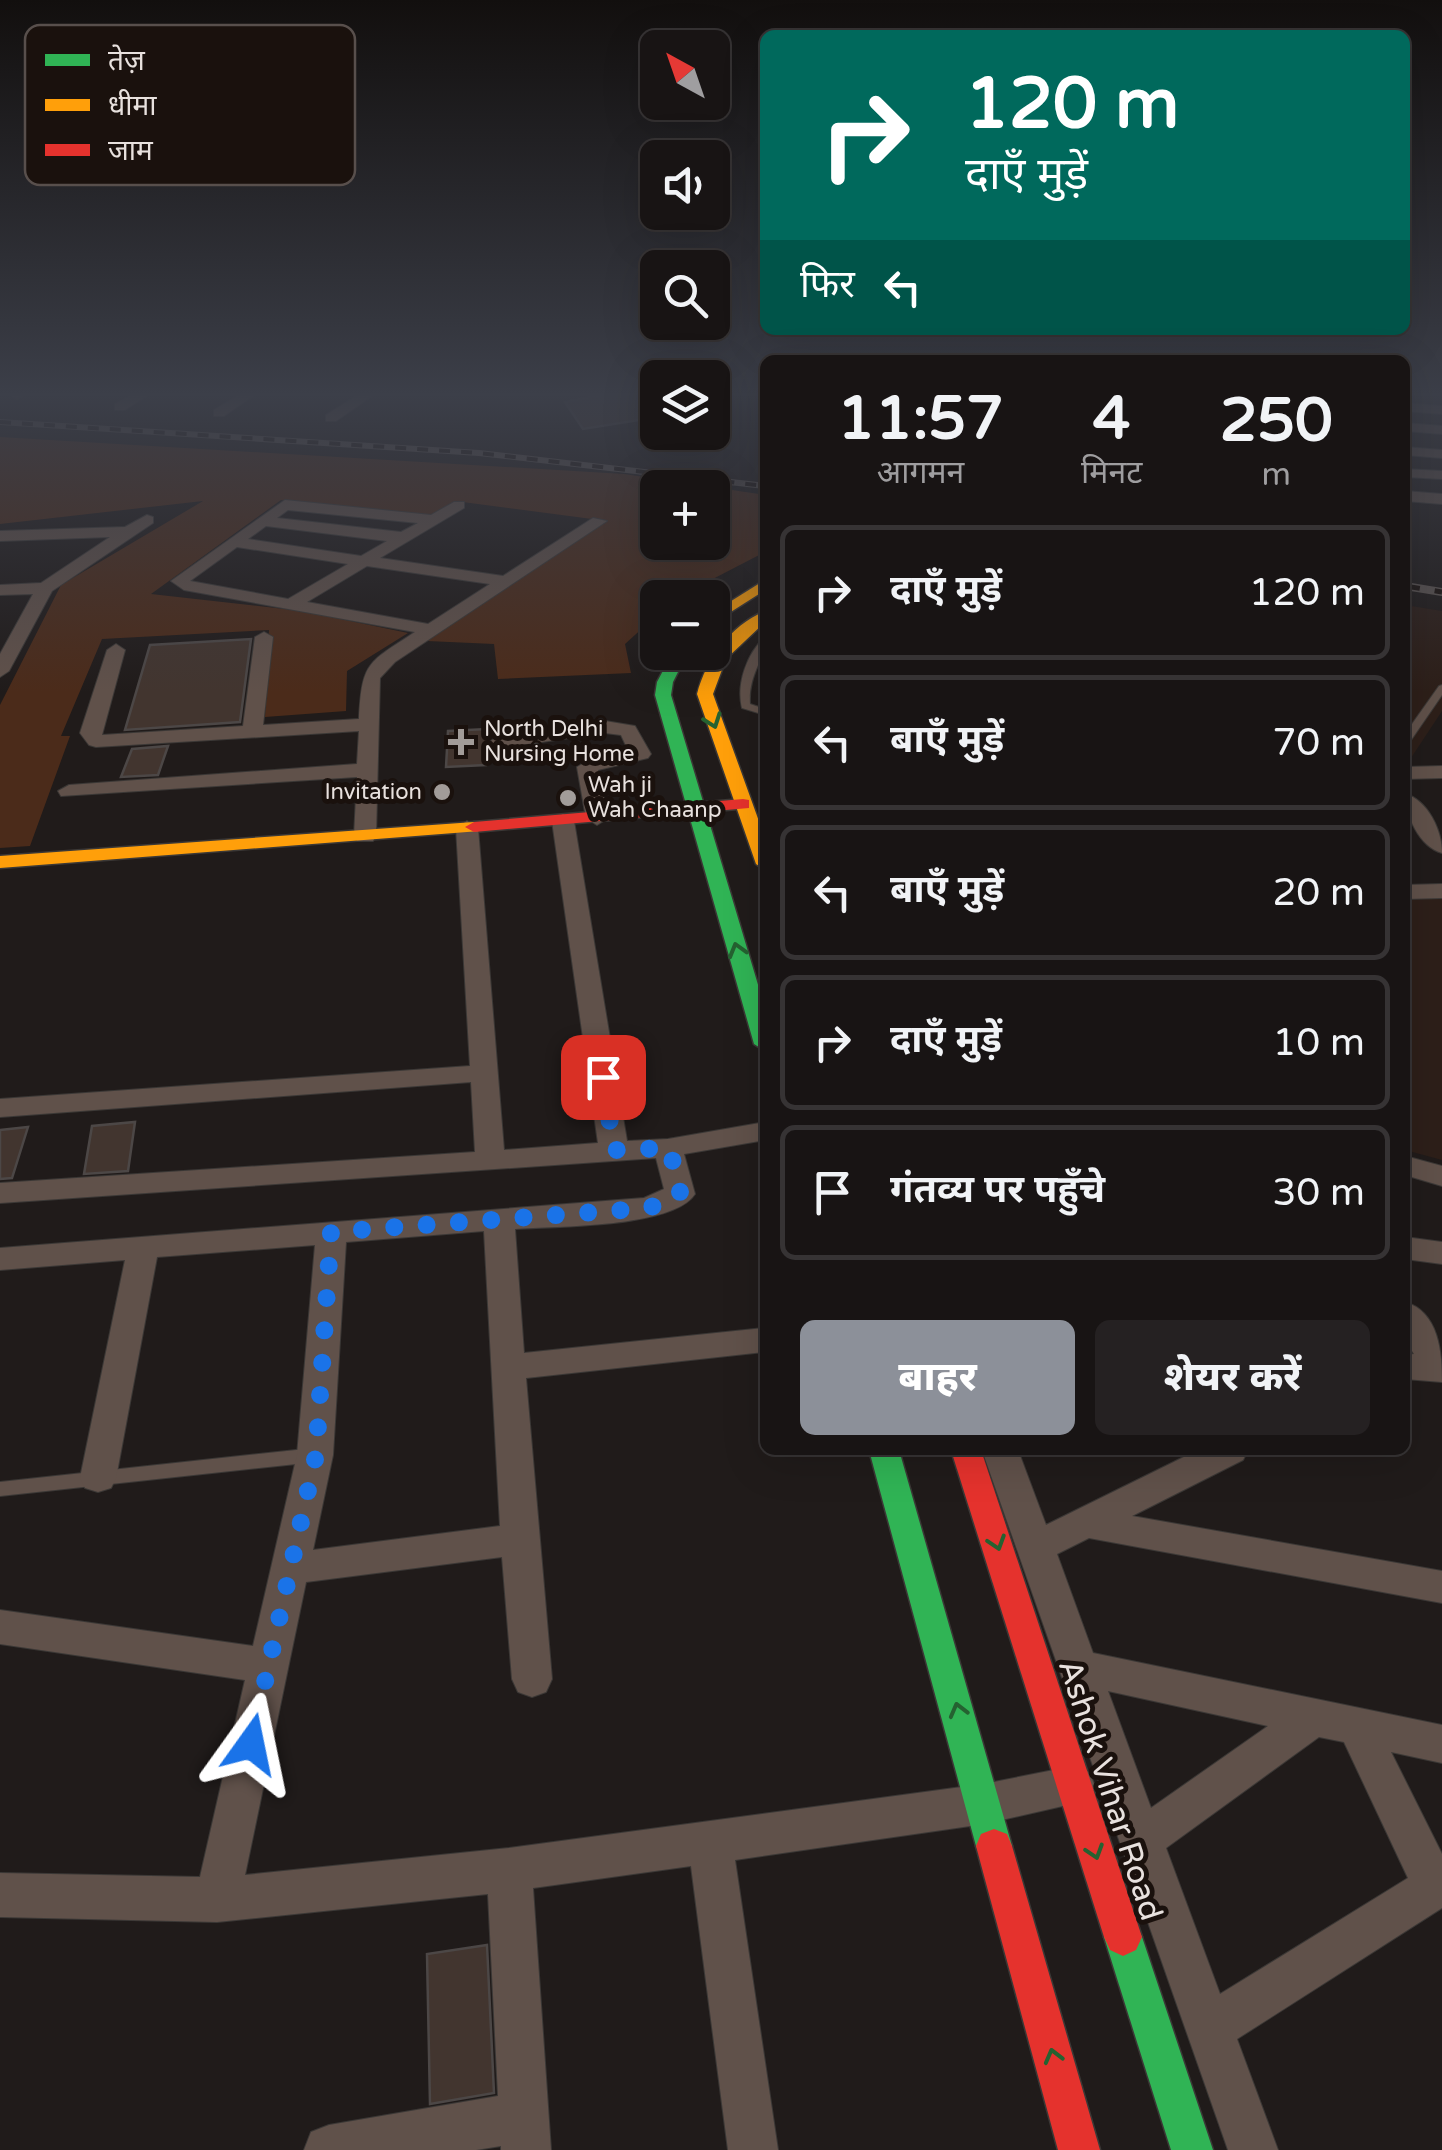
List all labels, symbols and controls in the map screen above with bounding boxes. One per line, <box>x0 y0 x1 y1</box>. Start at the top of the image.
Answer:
legend <box>25 25 355 185</box>
north arrow <box>640 30 730 120</box>
map controls <box>640 30 730 670</box>
text: तेज़ <box>108 44 146 78</box>
text: 120 m <box>965 63 1179 147</box>
icon: right <box>800 70 930 200</box>
text: धीमा <box>108 89 157 123</box>
text: जाम <box>108 134 154 168</box>
button: sound <box>640 140 730 230</box>
text: दाएँ मुड़ें <box>965 148 1088 202</box>
button: search <box>640 250 730 340</box>
icon: left <box>875 260 930 315</box>
text: फिर <box>800 262 855 308</box>
button: layers <box>640 360 730 450</box>
text: 11:57 <box>837 383 1004 455</box>
text: 4 <box>1093 383 1130 455</box>
text: 250 <box>1220 385 1333 457</box>
text: आगमन <box>877 454 964 492</box>
text: मिनट <box>1081 454 1142 492</box>
text: m <box>1261 456 1291 494</box>
button: + <box>640 470 730 560</box>
icon: right <box>805 565 860 620</box>
text: दाएँ मुड़ें <box>890 567 1002 613</box>
text: 120 m <box>1249 570 1365 616</box>
button: − <box>640 580 730 670</box>
one-way arrow <box>701 712 722 729</box>
icon: left <box>805 715 860 770</box>
place label: North Delhi Nursing Home <box>484 716 635 767</box>
text: बाएँ मुड़ें <box>890 717 1004 763</box>
text: 70 m <box>1273 720 1365 766</box>
marker: North Delhi Nursing Home <box>448 729 474 755</box>
place label: Wah ji Wah Chaanp <box>588 772 722 823</box>
place label: Invitation <box>324 779 422 805</box>
marker: Invitation <box>431 781 453 803</box>
marker: Wah ji Wah Chaanp <box>557 787 579 809</box>
icon: left <box>805 865 860 920</box>
text: बाएँ मुड़ें <box>890 867 1004 913</box>
text: 20 m <box>1273 870 1365 916</box>
one-way arrow <box>728 942 749 960</box>
icon: right <box>805 1015 860 1070</box>
text: दाएँ मुड़ें <box>890 1017 1002 1063</box>
text: 10 m <box>1273 1020 1365 1066</box>
pin <box>561 1035 646 1120</box>
icon: arrive <box>576 1050 631 1105</box>
icon: arrive <box>805 1165 860 1220</box>
text: गंतव्य पर पहुँचे <box>890 1167 1105 1213</box>
text: 30 m <box>1273 1170 1365 1216</box>
button: बाहर <box>800 1320 1075 1435</box>
button: शेयर करें <box>1095 1320 1370 1435</box>
one-way arrow <box>985 1533 1005 1550</box>
street label: Ashok Vihar Road <box>1050 1655 1170 1925</box>
position arrow <box>199 1692 303 1796</box>
one-way arrow <box>949 1702 970 1719</box>
one-way arrow <box>1084 1843 1104 1860</box>
one-way arrow <box>1044 2048 1065 2065</box>

